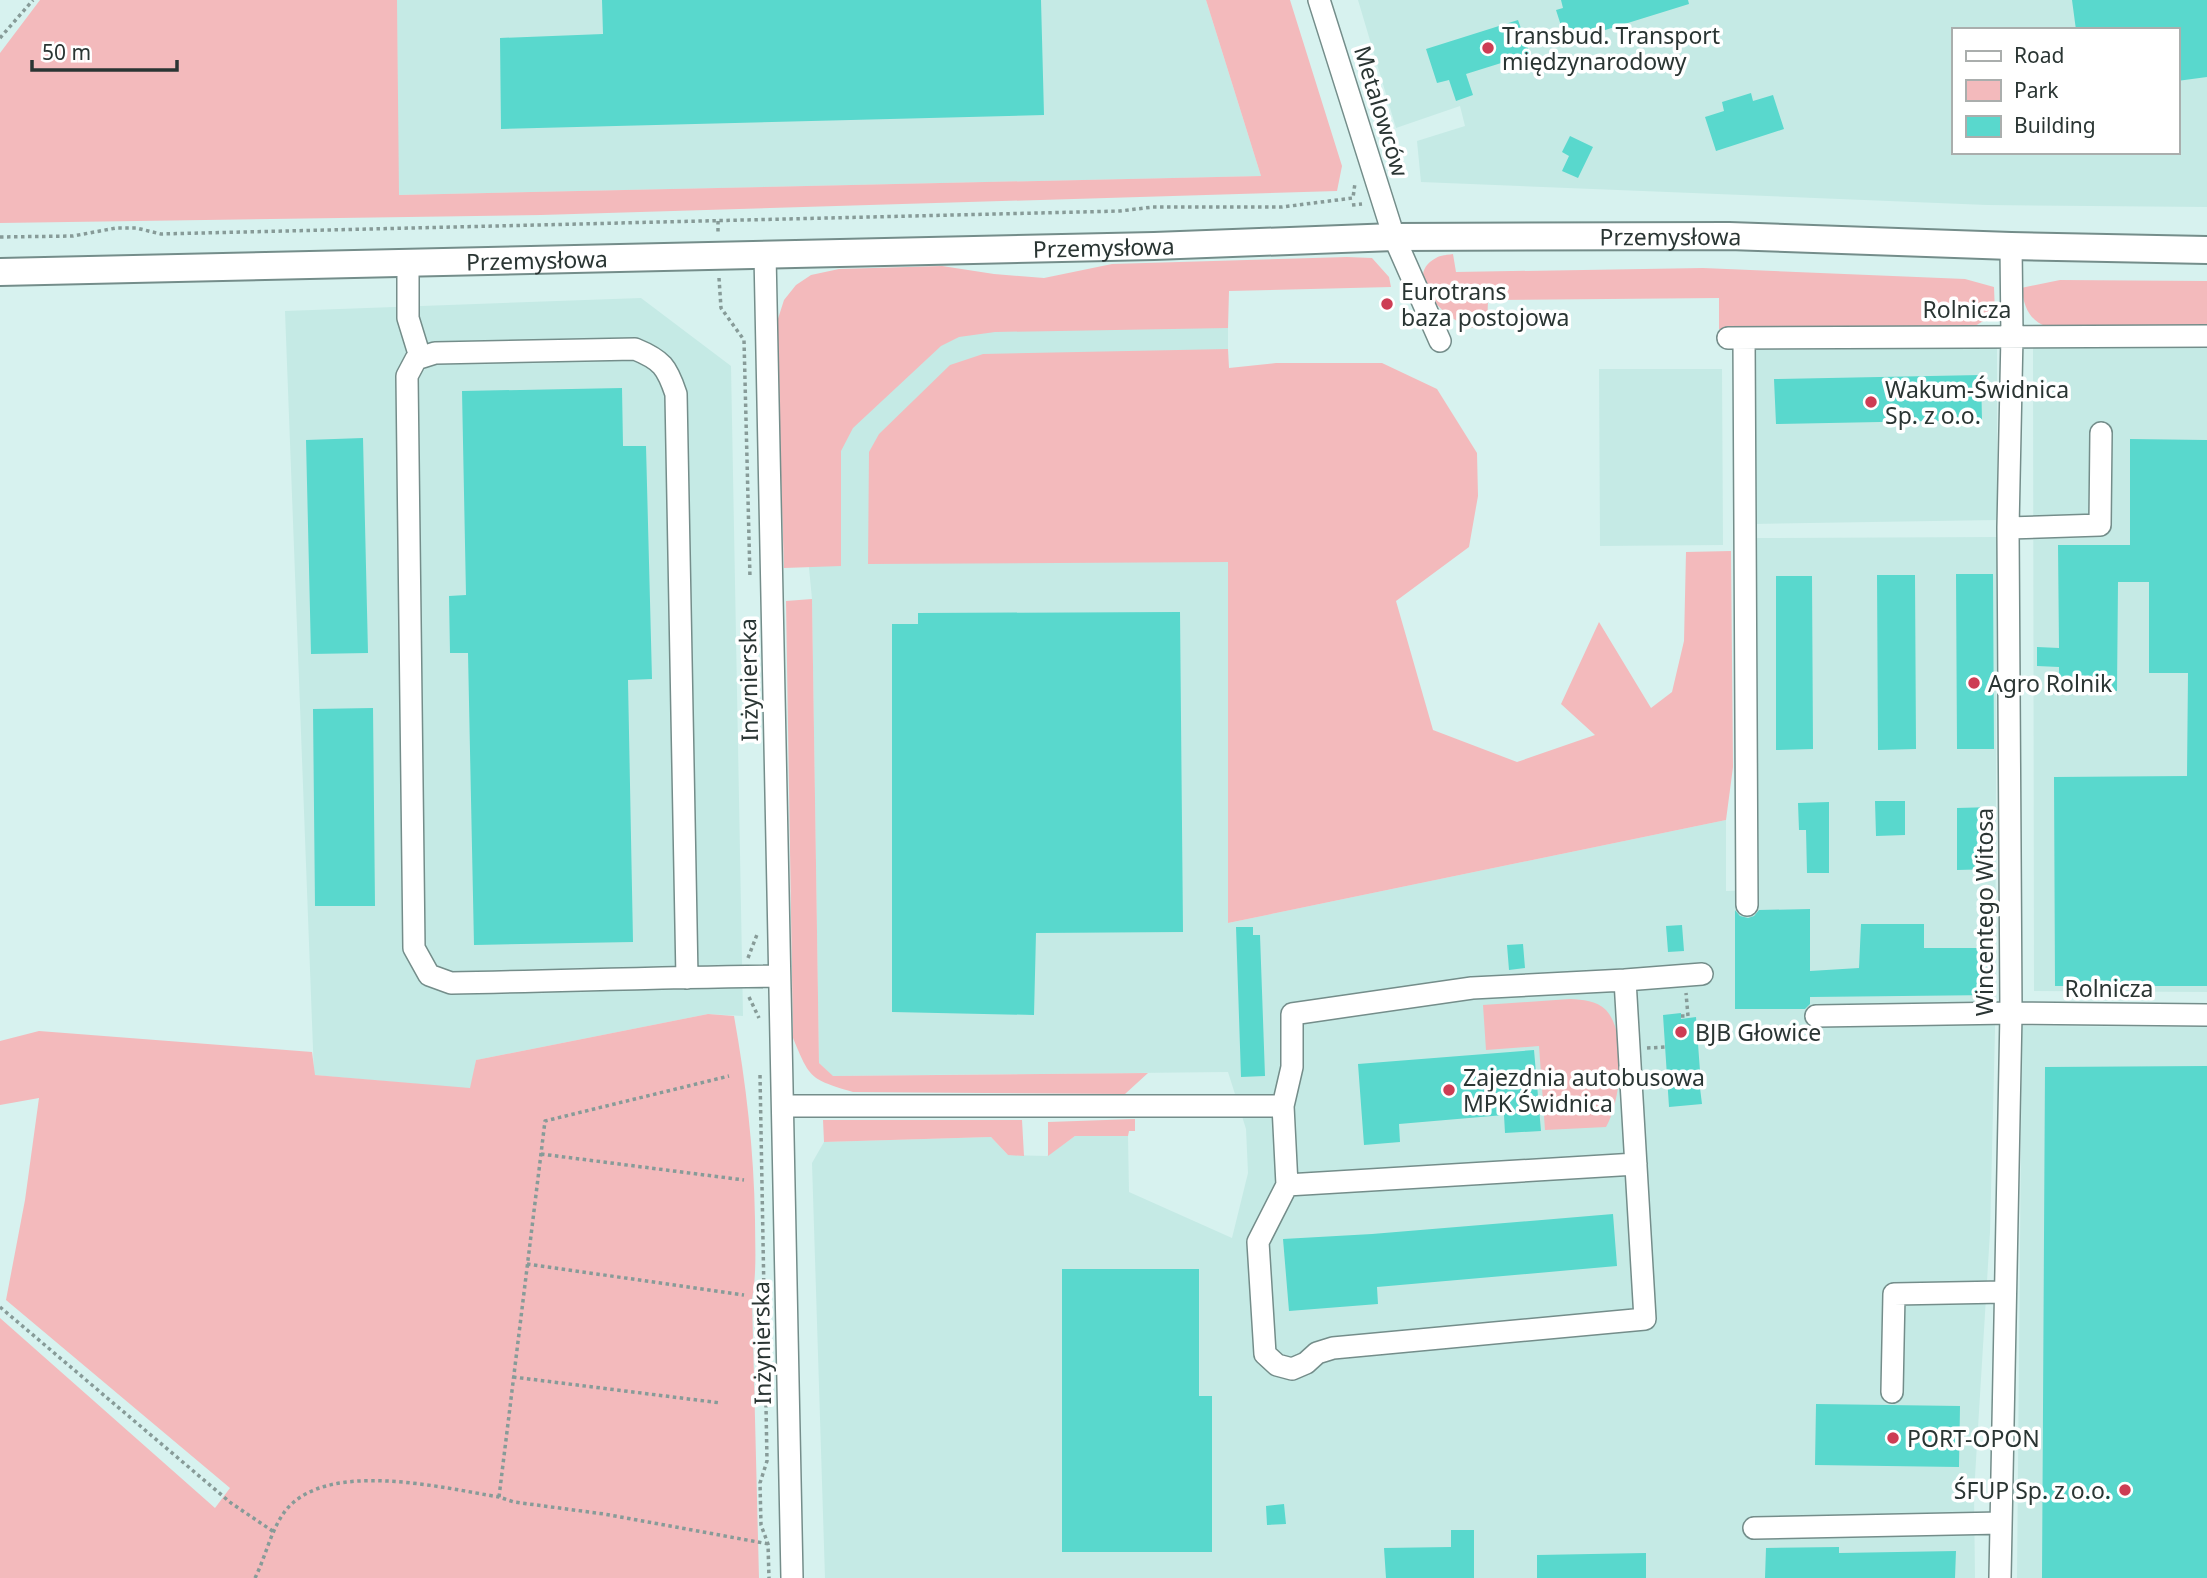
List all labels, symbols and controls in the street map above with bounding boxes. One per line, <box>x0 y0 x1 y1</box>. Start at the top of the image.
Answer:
place label: Transbud. Transport międzynarodowy <box>1502 19 1720 77</box>
scale bar <box>32 28 177 72</box>
legend <box>1952 28 2179 154</box>
text: 50 m <box>42 38 91 66</box>
marker: Transbud. Transport międzynarodowy <box>1480 40 1496 56</box>
text: Road <box>2014 41 2064 69</box>
street label: Metalowców <box>1347 42 1417 180</box>
text: Park <box>2014 76 2059 104</box>
text: Building <box>2014 111 2096 139</box>
street label: Przemysłowa <box>1600 220 1742 252</box>
street label: Przemysłowa <box>1032 229 1175 265</box>
street label: Przemysłowa <box>466 242 608 277</box>
place label: Eurotrans baza postojowa <box>1401 275 1569 333</box>
street label: Rolnicza <box>1922 293 2012 325</box>
marker: Eurotrans baza postojowa <box>1379 296 1395 312</box>
place label: Wakum-Świdnica Sp. z o.o. <box>1885 373 2069 431</box>
marker: Wakum-Świdnica Sp. z o.o. <box>1863 394 1879 410</box>
street label: Inżynierska <box>731 618 765 742</box>
place label: Agro Rolnik <box>1988 667 2113 699</box>
marker: Agro Rolnik <box>1966 675 1982 691</box>
street label: Wincentego Witosa <box>1968 808 2000 1016</box>
street label: Rolnicza <box>2064 972 2154 1004</box>
place label: BJB Głowice <box>1695 1016 1821 1048</box>
marker: BJB Głowice <box>1673 1024 1689 1040</box>
place label: Zajezdnia autobusowa MPK Świdnica <box>1463 1061 1705 1119</box>
marker: Zajezdnia autobusowa MPK Świdnica <box>1441 1082 1457 1098</box>
street label: Inżynierska <box>744 1281 778 1405</box>
place label: PORT-OPON <box>1907 1422 2040 1454</box>
marker: PORT-OPON <box>1885 1430 1901 1446</box>
place label: ŚFUP Sp. z o.o. <box>1954 1474 2111 1506</box>
marker: ŚFUP Sp. z o.o. <box>2117 1482 2133 1498</box>

